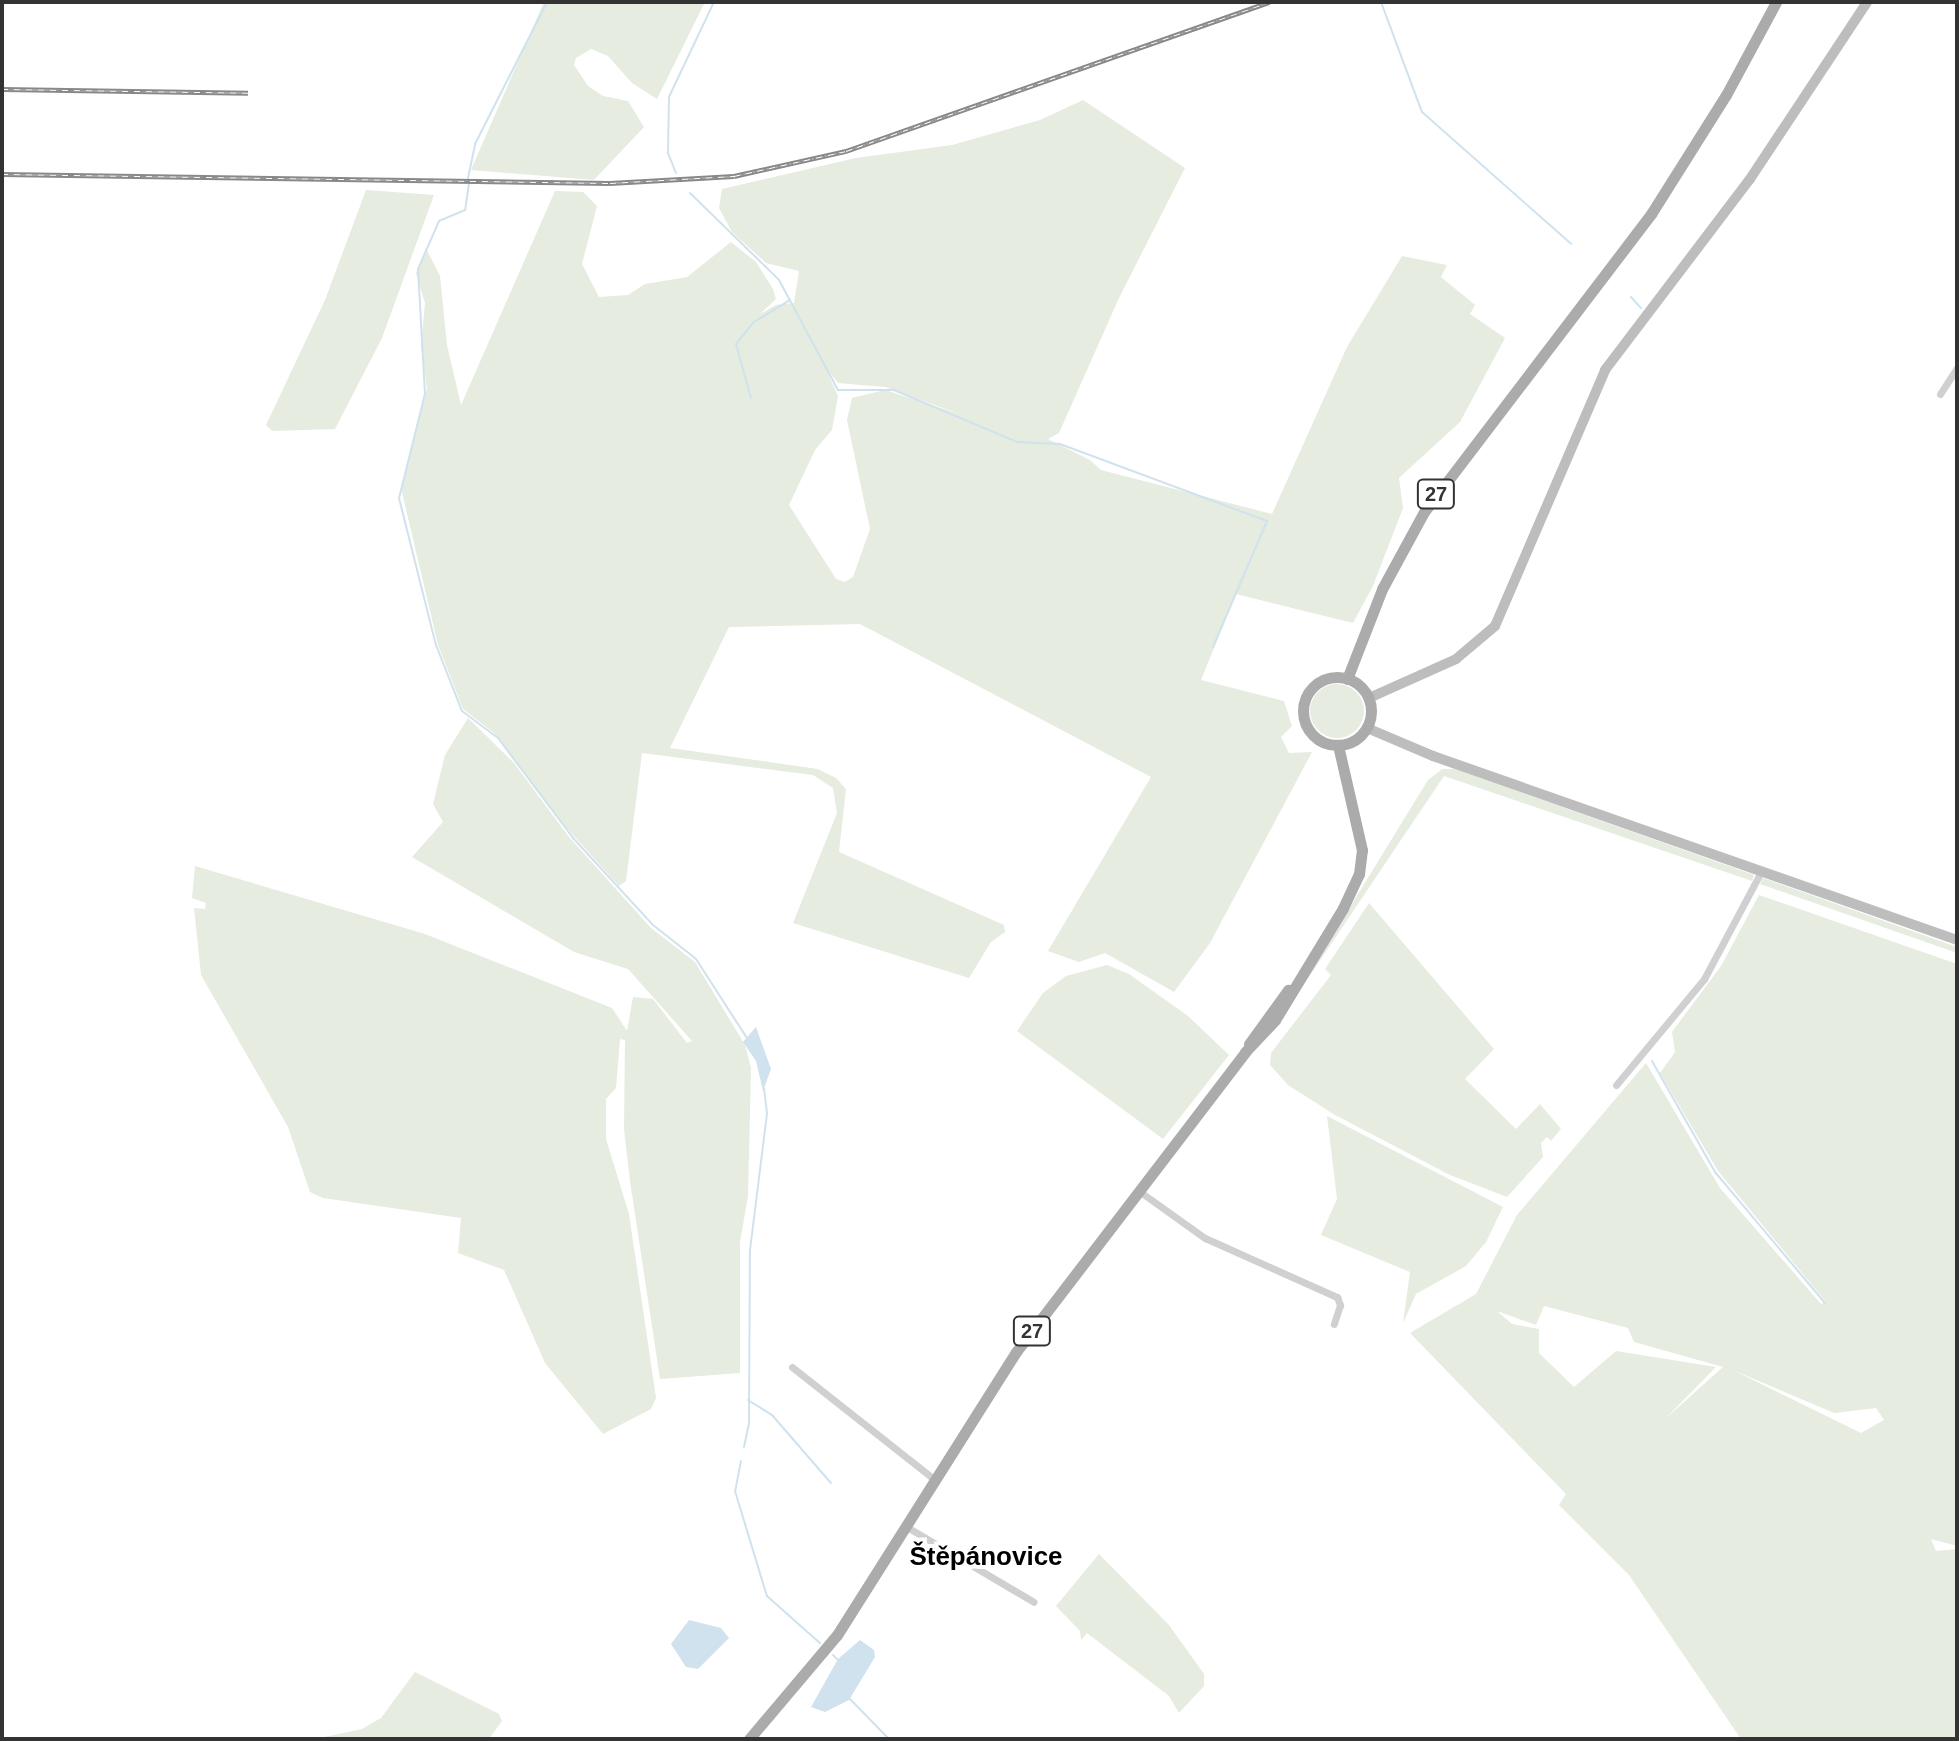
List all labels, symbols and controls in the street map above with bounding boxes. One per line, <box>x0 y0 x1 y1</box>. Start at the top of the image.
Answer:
road number: 27 <box>1416 478 1456 510</box>
road number: 27 <box>1012 1315 1052 1347</box>
district label: Štěpánovice <box>909 1541 1063 1573</box>

